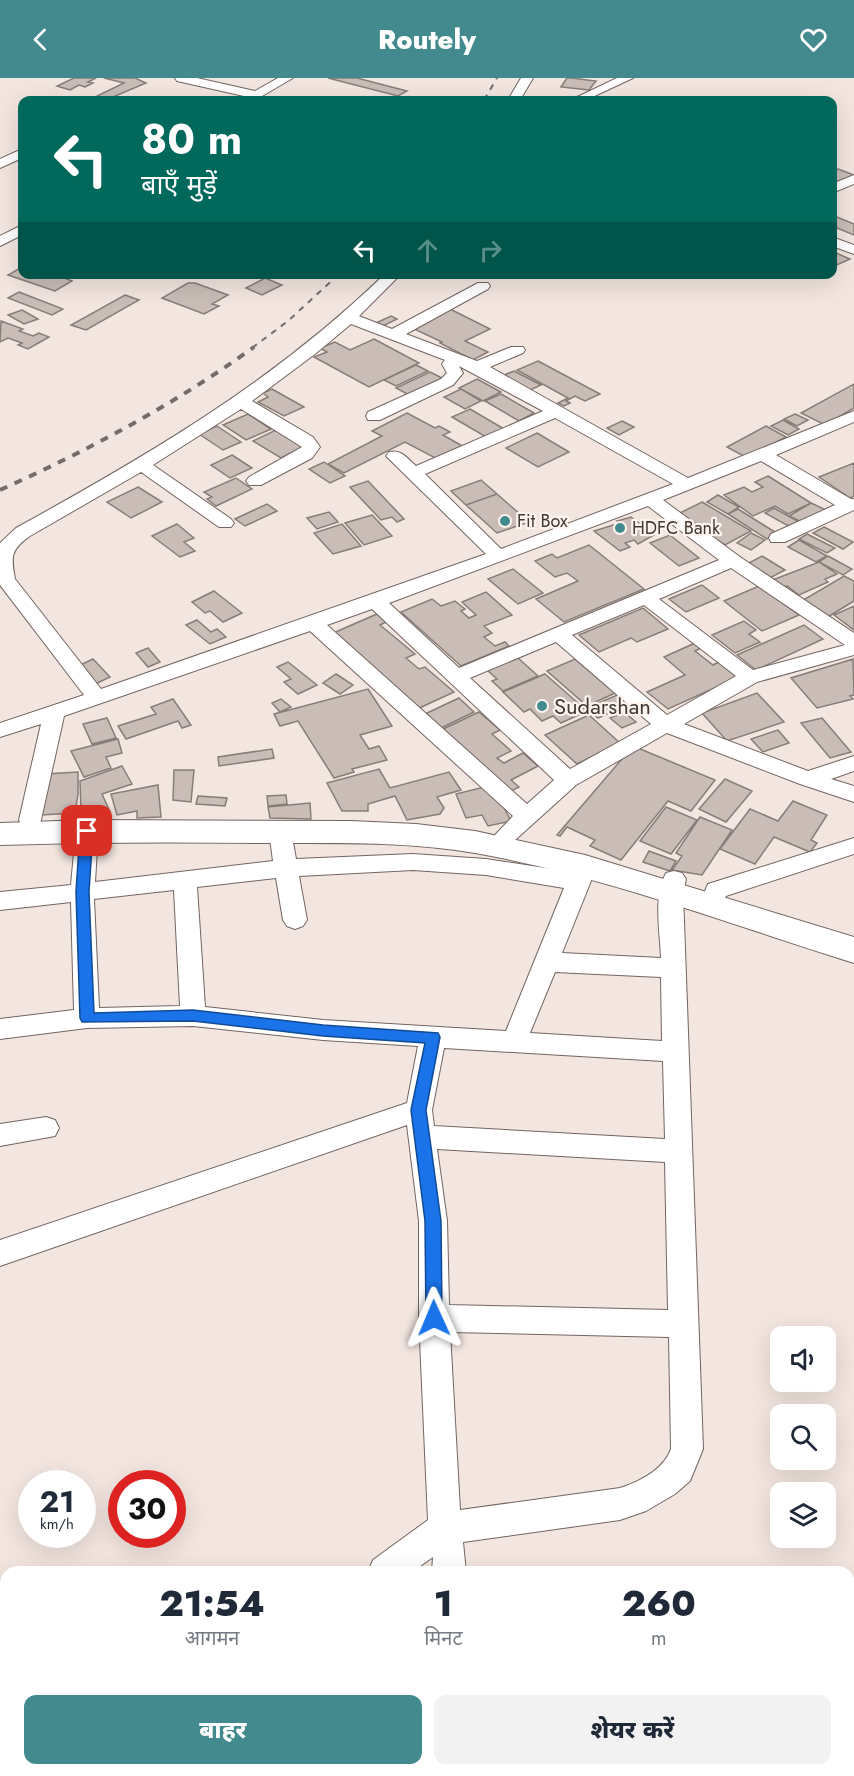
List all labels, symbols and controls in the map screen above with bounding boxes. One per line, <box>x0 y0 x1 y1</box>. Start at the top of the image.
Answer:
text: Routely <box>378 20 476 59</box>
icon: back <box>24 23 57 56</box>
icon: heart <box>797 23 830 56</box>
text: 80 m <box>141 109 242 170</box>
icon: left <box>42 120 120 198</box>
text: बाएँ मुड़ें <box>141 165 217 204</box>
icon: left <box>348 234 381 267</box>
icon: ahead <box>411 234 444 267</box>
icon: right <box>474 234 507 267</box>
place label: Fit Box <box>517 508 568 534</box>
marker: Fit Box <box>498 514 512 528</box>
place label: HDFC Bank <box>632 515 720 541</box>
marker: HDFC Bank <box>613 521 627 535</box>
place label: Sudarshan <box>554 690 651 722</box>
marker: Sudarshan <box>535 699 549 713</box>
pin <box>61 805 112 856</box>
icon: arrive <box>70 814 103 847</box>
position arrow <box>402 1286 466 1350</box>
map controls <box>770 1326 836 1548</box>
button: sound <box>770 1326 836 1392</box>
button: search <box>770 1404 836 1470</box>
speed limit sign: 30 <box>108 1470 186 1548</box>
text: 21 <box>40 1480 74 1523</box>
button: layers <box>770 1482 836 1548</box>
text: km/h <box>40 1513 74 1535</box>
text: 21:54 <box>159 1577 265 1629</box>
text: 1 <box>434 1577 453 1629</box>
text: 260 <box>622 1577 696 1629</box>
text: आगमन <box>185 1624 239 1653</box>
text: मिनट <box>424 1624 462 1653</box>
text: m <box>651 1624 667 1653</box>
button: बाहर <box>24 1695 422 1764</box>
button: शेयर करें <box>434 1695 831 1764</box>

